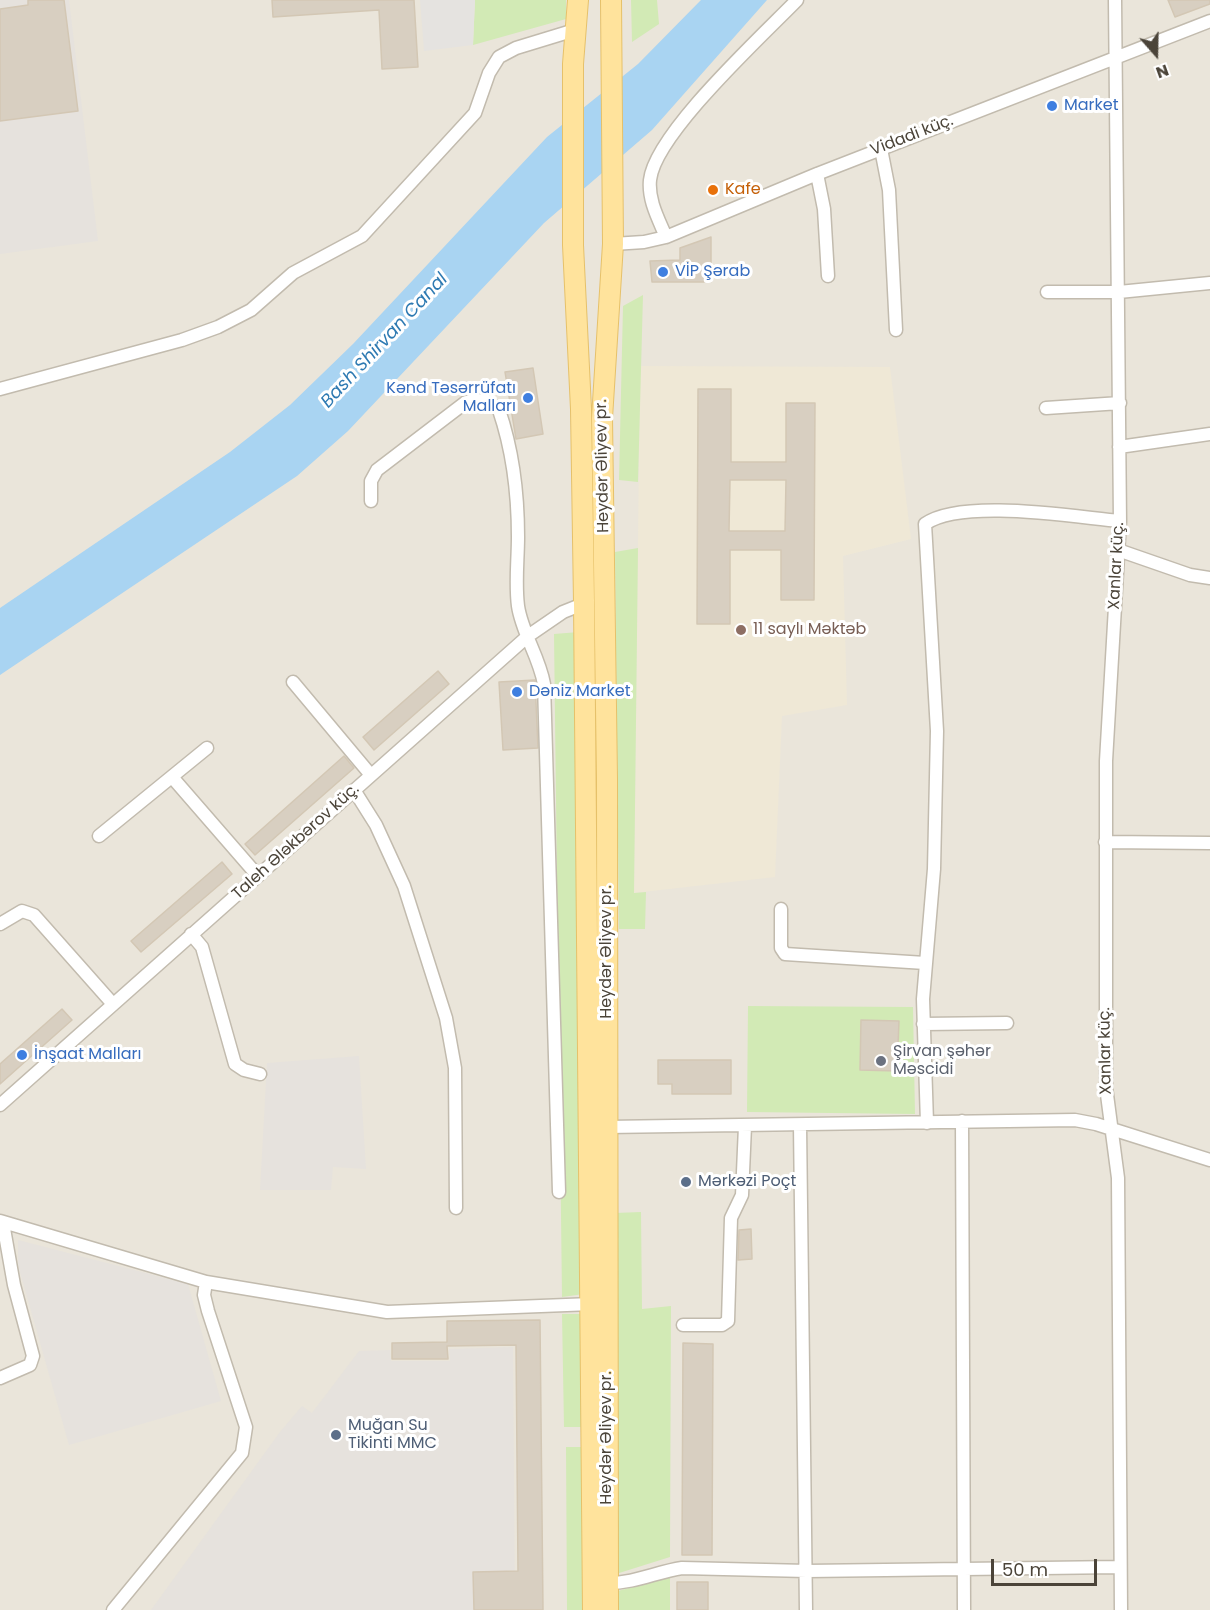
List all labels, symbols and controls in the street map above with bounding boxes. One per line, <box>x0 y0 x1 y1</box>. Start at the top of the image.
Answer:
north arrow <box>1126 24 1186 84</box>
text: N <box>1153 59 1172 84</box>
place label: Market <box>1064 96 1119 116</box>
marker: Market <box>1045 99 1059 113</box>
street label: Vidadi küç. <box>868 111 956 161</box>
place label: Kafe <box>725 180 761 200</box>
marker: Kafe <box>706 183 720 197</box>
place label: VİP Şərab <box>675 262 750 282</box>
marker: VİP Şərab <box>656 265 670 279</box>
water label: Bash Shirvan Canal <box>317 269 453 413</box>
place label: Kənd Təsərrüfatı Malları <box>386 379 516 417</box>
marker: Kənd Təsərrüfatı Malları <box>521 391 535 405</box>
street label: Heydər Əliyev pr. <box>592 399 614 533</box>
street label: Xanlar küç. <box>1105 522 1129 610</box>
place label: 11 saylı Məktəb <box>753 620 866 640</box>
marker: 11 saylı Məktəb <box>734 623 748 637</box>
place label: Dəniz Market <box>529 682 631 702</box>
marker: Dəniz Market <box>510 685 524 699</box>
street label: Taleh Ələkbərov küç. <box>229 780 363 904</box>
street label: Heydər Əliyev pr. <box>597 885 617 1019</box>
street label: Xanlar küç. <box>1096 1007 1116 1095</box>
place label: Şirvan şəhər Məscidi <box>893 1042 991 1080</box>
place label: İnşaat Malları <box>34 1045 141 1065</box>
marker: İnşaat Malları <box>15 1048 29 1062</box>
marker: Şirvan şəhər Məscidi <box>874 1054 888 1068</box>
place label: Mərkəzi Poçt <box>698 1172 796 1192</box>
marker: Mərkəzi Poçt <box>679 1175 693 1189</box>
street label: Heydər Əliyev pr. <box>597 1371 617 1505</box>
place label: Muğan Su Tikinti MMC <box>348 1416 437 1454</box>
marker: Muğan Su Tikinti MMC <box>329 1428 343 1442</box>
scale bar <box>994 1547 1100 1585</box>
text: 50 m <box>1002 1557 1048 1582</box>

